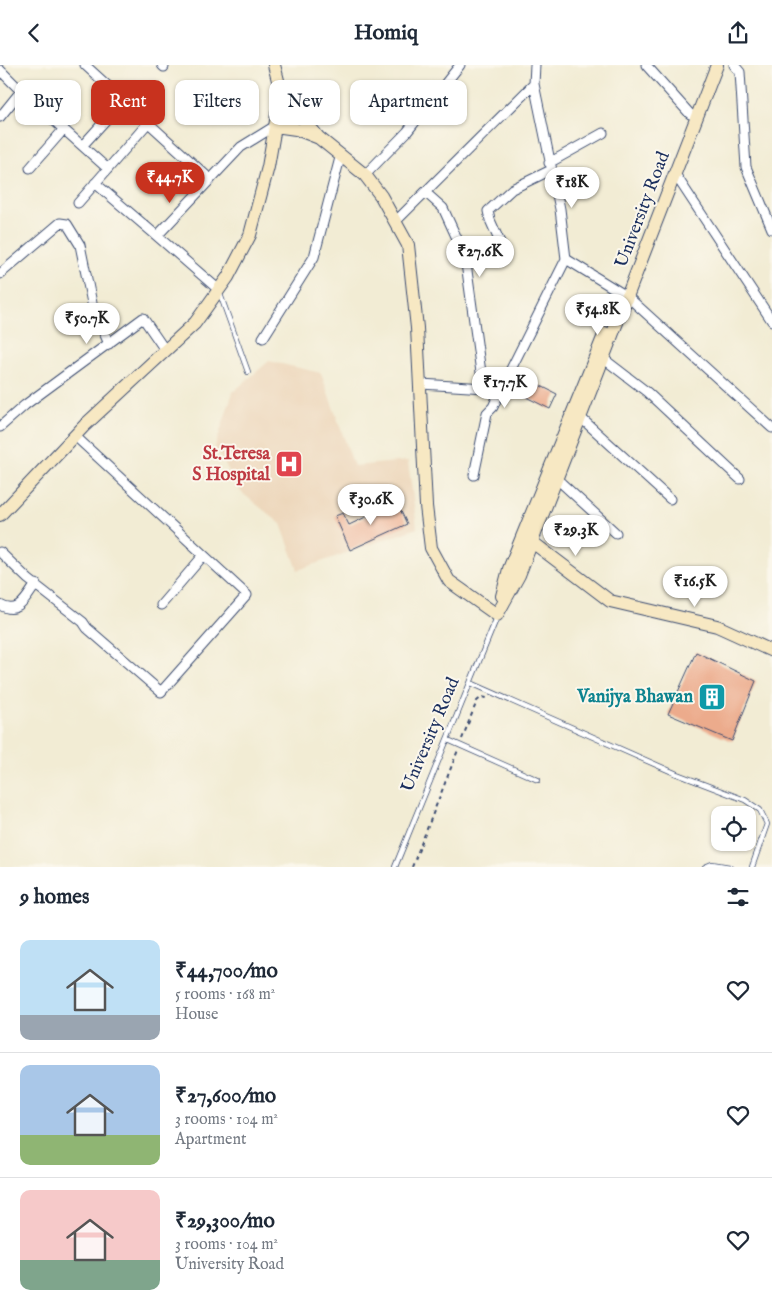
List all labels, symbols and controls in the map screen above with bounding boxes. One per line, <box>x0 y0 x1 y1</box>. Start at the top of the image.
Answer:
icon: back <box>20 19 48 47</box>
text: Homiq <box>354 19 418 47</box>
icon: share <box>724 19 752 47</box>
chip: Buy <box>15 80 81 125</box>
chip: Rent <box>91 80 165 125</box>
chip: Filters <box>175 80 259 125</box>
chip: New <box>269 80 340 125</box>
chip: Apartment <box>350 80 467 125</box>
street label: University Road <box>610 148 676 271</box>
pin: ₹44.7K <box>129 161 211 204</box>
pin: ₹18K <box>542 167 602 209</box>
text: ₹44.7K <box>147 168 193 188</box>
text: ₹18K <box>556 173 588 193</box>
pin: ₹27.6K <box>439 235 521 278</box>
text: ₹27.6K <box>457 242 503 262</box>
pin: ₹54.8K <box>557 293 639 336</box>
text: ₹54.8K <box>576 300 620 320</box>
pin: ₹50.7K <box>46 303 128 345</box>
text: ₹50.7K <box>65 309 109 329</box>
pin: ₹17.7K <box>464 367 546 409</box>
text: ₹17.7K <box>483 373 527 393</box>
place label: St.Teresa S Hospital <box>192 443 271 487</box>
hospital icon: St.Teresa S Hospital <box>274 449 304 479</box>
pin: ₹30.6K <box>330 483 412 526</box>
text: ₹30.6K <box>349 490 393 510</box>
pin: ₹29.3K <box>535 515 617 557</box>
text: ₹29.3K <box>554 521 598 541</box>
pin: ₹16.5K <box>654 565 736 608</box>
text: ₹16.5K <box>674 572 716 592</box>
street label: University Road <box>396 674 466 796</box>
building icon: Vanijya Bhawan <box>697 682 727 712</box>
place label: Vanijya Bhawan <box>576 686 693 709</box>
map controls <box>711 806 756 851</box>
button: locate <box>711 806 756 851</box>
icon: filters <box>724 883 752 911</box>
text: 9 homes <box>20 884 89 911</box>
text: ₹44,700/mo <box>175 958 278 985</box>
icon: home <box>60 960 120 1020</box>
icon: heart <box>724 976 752 1004</box>
text: 5 rooms · 168 m² <box>175 985 275 1005</box>
text: House <box>175 1005 218 1025</box>
text: ₹27,600/mo <box>175 1083 276 1110</box>
icon: home <box>60 1085 120 1145</box>
icon: heart <box>724 1101 752 1129</box>
text: 3 rooms · 104 m² <box>175 1110 278 1130</box>
text: Apartment <box>175 1130 246 1150</box>
text: ₹29,300/mo <box>175 1208 275 1235</box>
icon: home <box>60 1210 120 1270</box>
icon: heart <box>724 1226 752 1254</box>
text: 3 rooms · 104 m² <box>175 1235 278 1255</box>
text: University Road <box>175 1255 284 1275</box>

